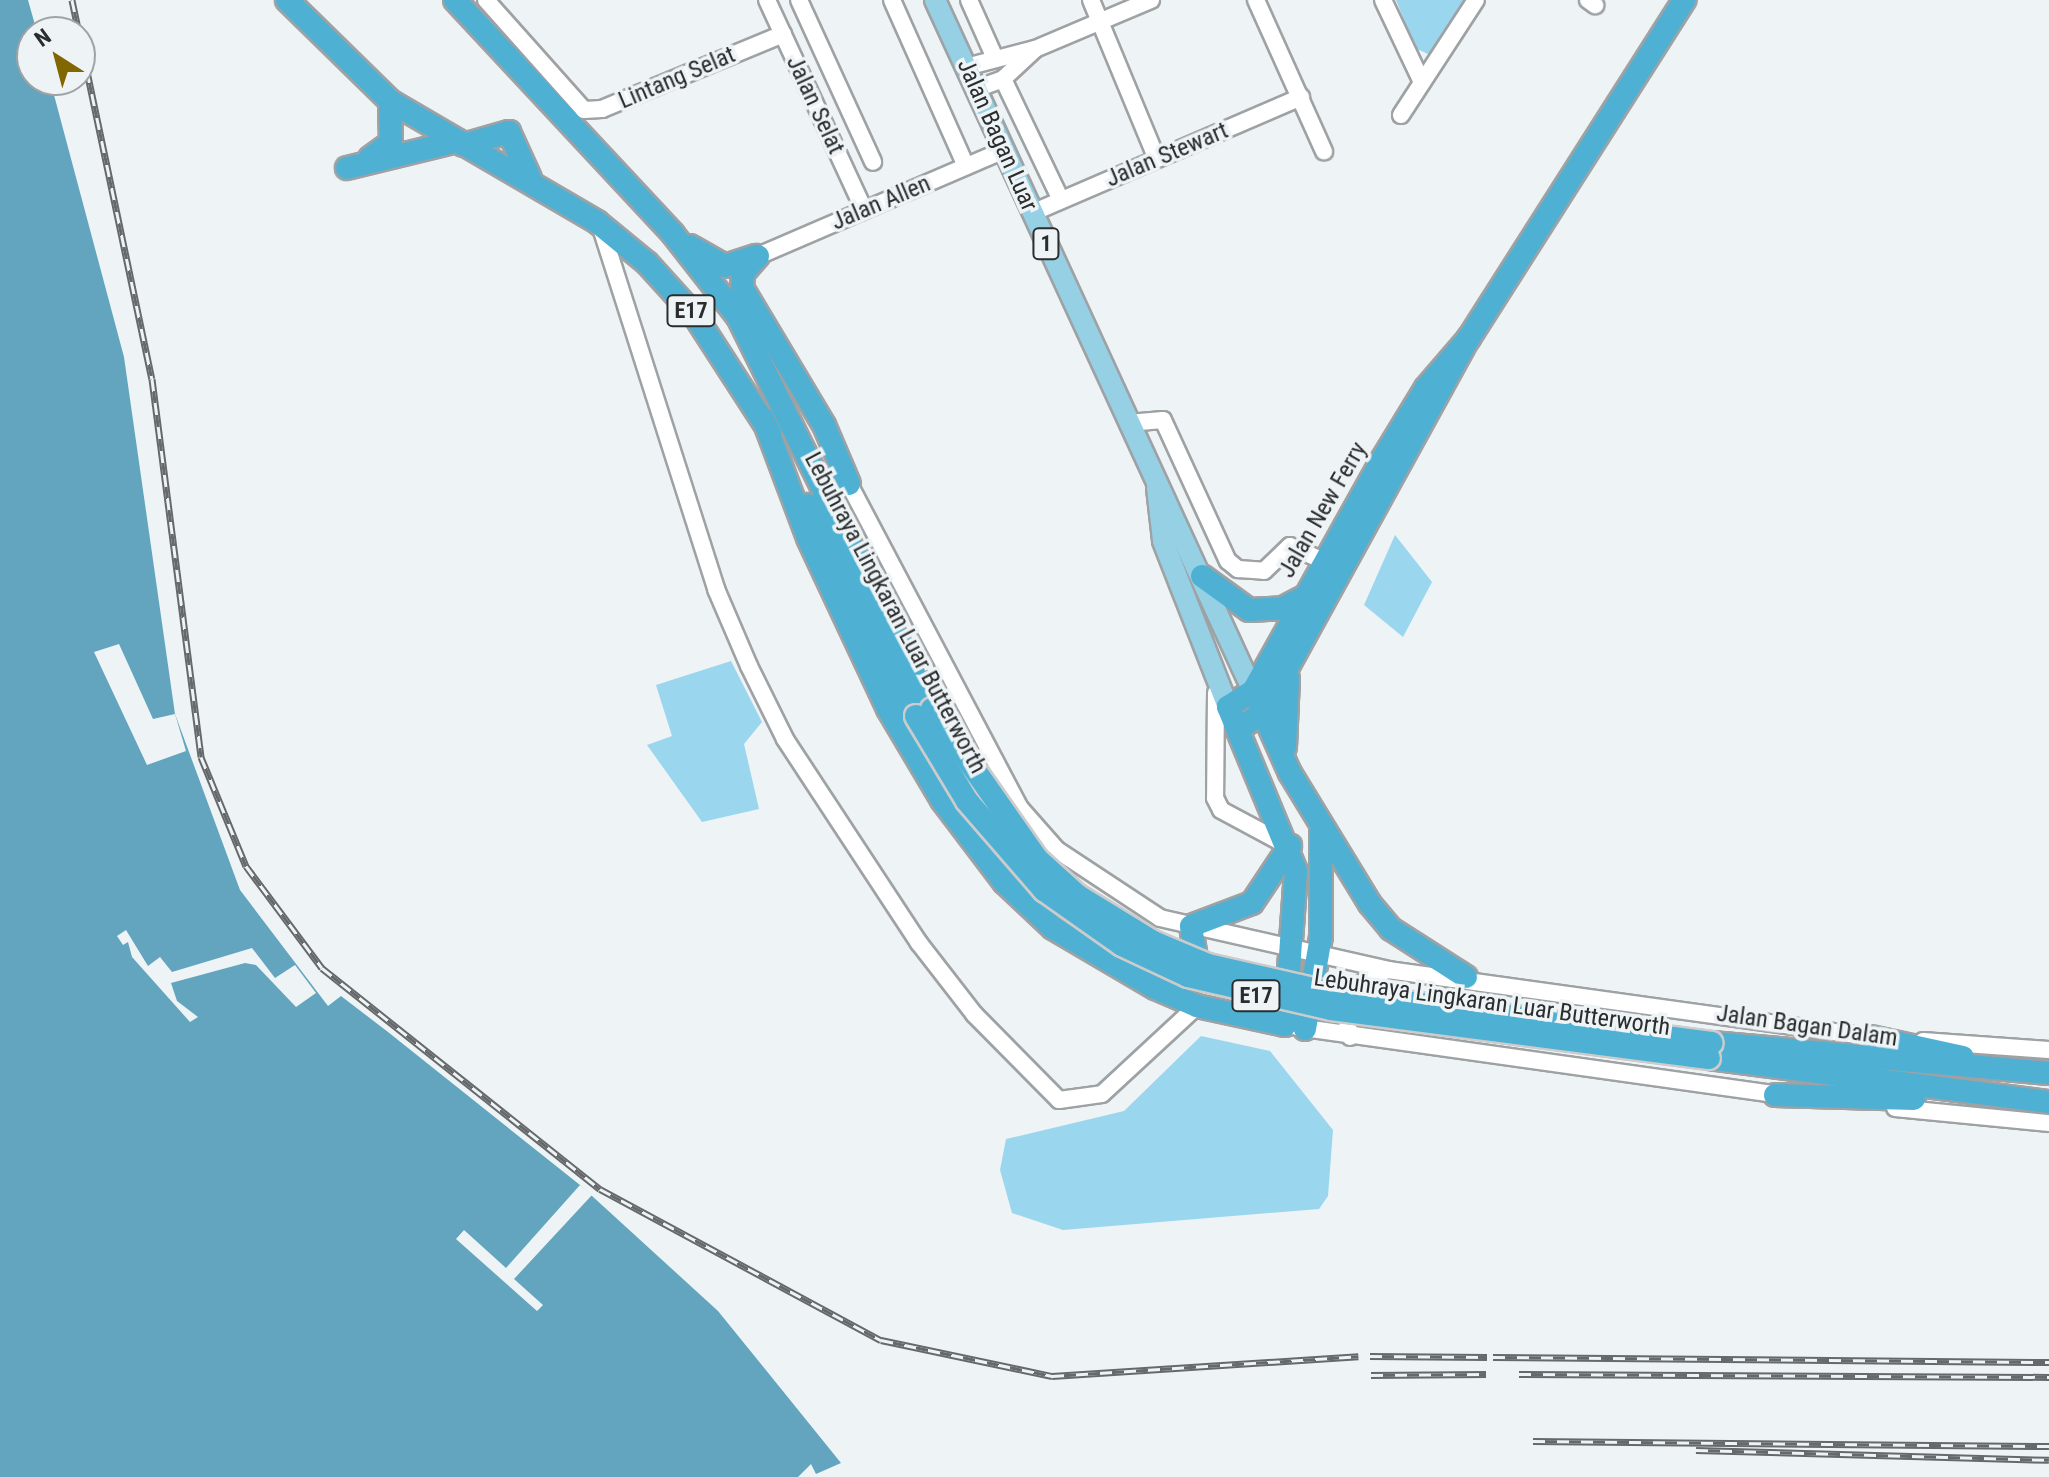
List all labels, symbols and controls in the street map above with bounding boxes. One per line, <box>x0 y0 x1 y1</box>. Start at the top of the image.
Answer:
north arrow <box>16 16 96 96</box>
text: N <box>30 24 56 52</box>
street label: Lintang Selat <box>614 41 740 115</box>
street label: Jalan Selat <box>780 51 850 159</box>
street label: Jalan Bagan Luar <box>951 54 1043 216</box>
street label: Jalan Stewart <box>1101 116 1233 194</box>
street label: Jalan Allen <box>827 169 935 237</box>
road number: 1 <box>1032 226 1060 262</box>
road number: E17 <box>665 293 717 329</box>
street label: Jalan New Ferry <box>1273 437 1373 583</box>
street label: Lebuhraya Lingkaran Luar Butterworth <box>798 448 992 778</box>
street label: Lebuhraya Lingkaran Luar Butterworth <box>1312 964 1672 1042</box>
road number: E17 <box>1230 978 1282 1014</box>
street label: Jalan Bagan Dalam <box>1715 999 1899 1053</box>

